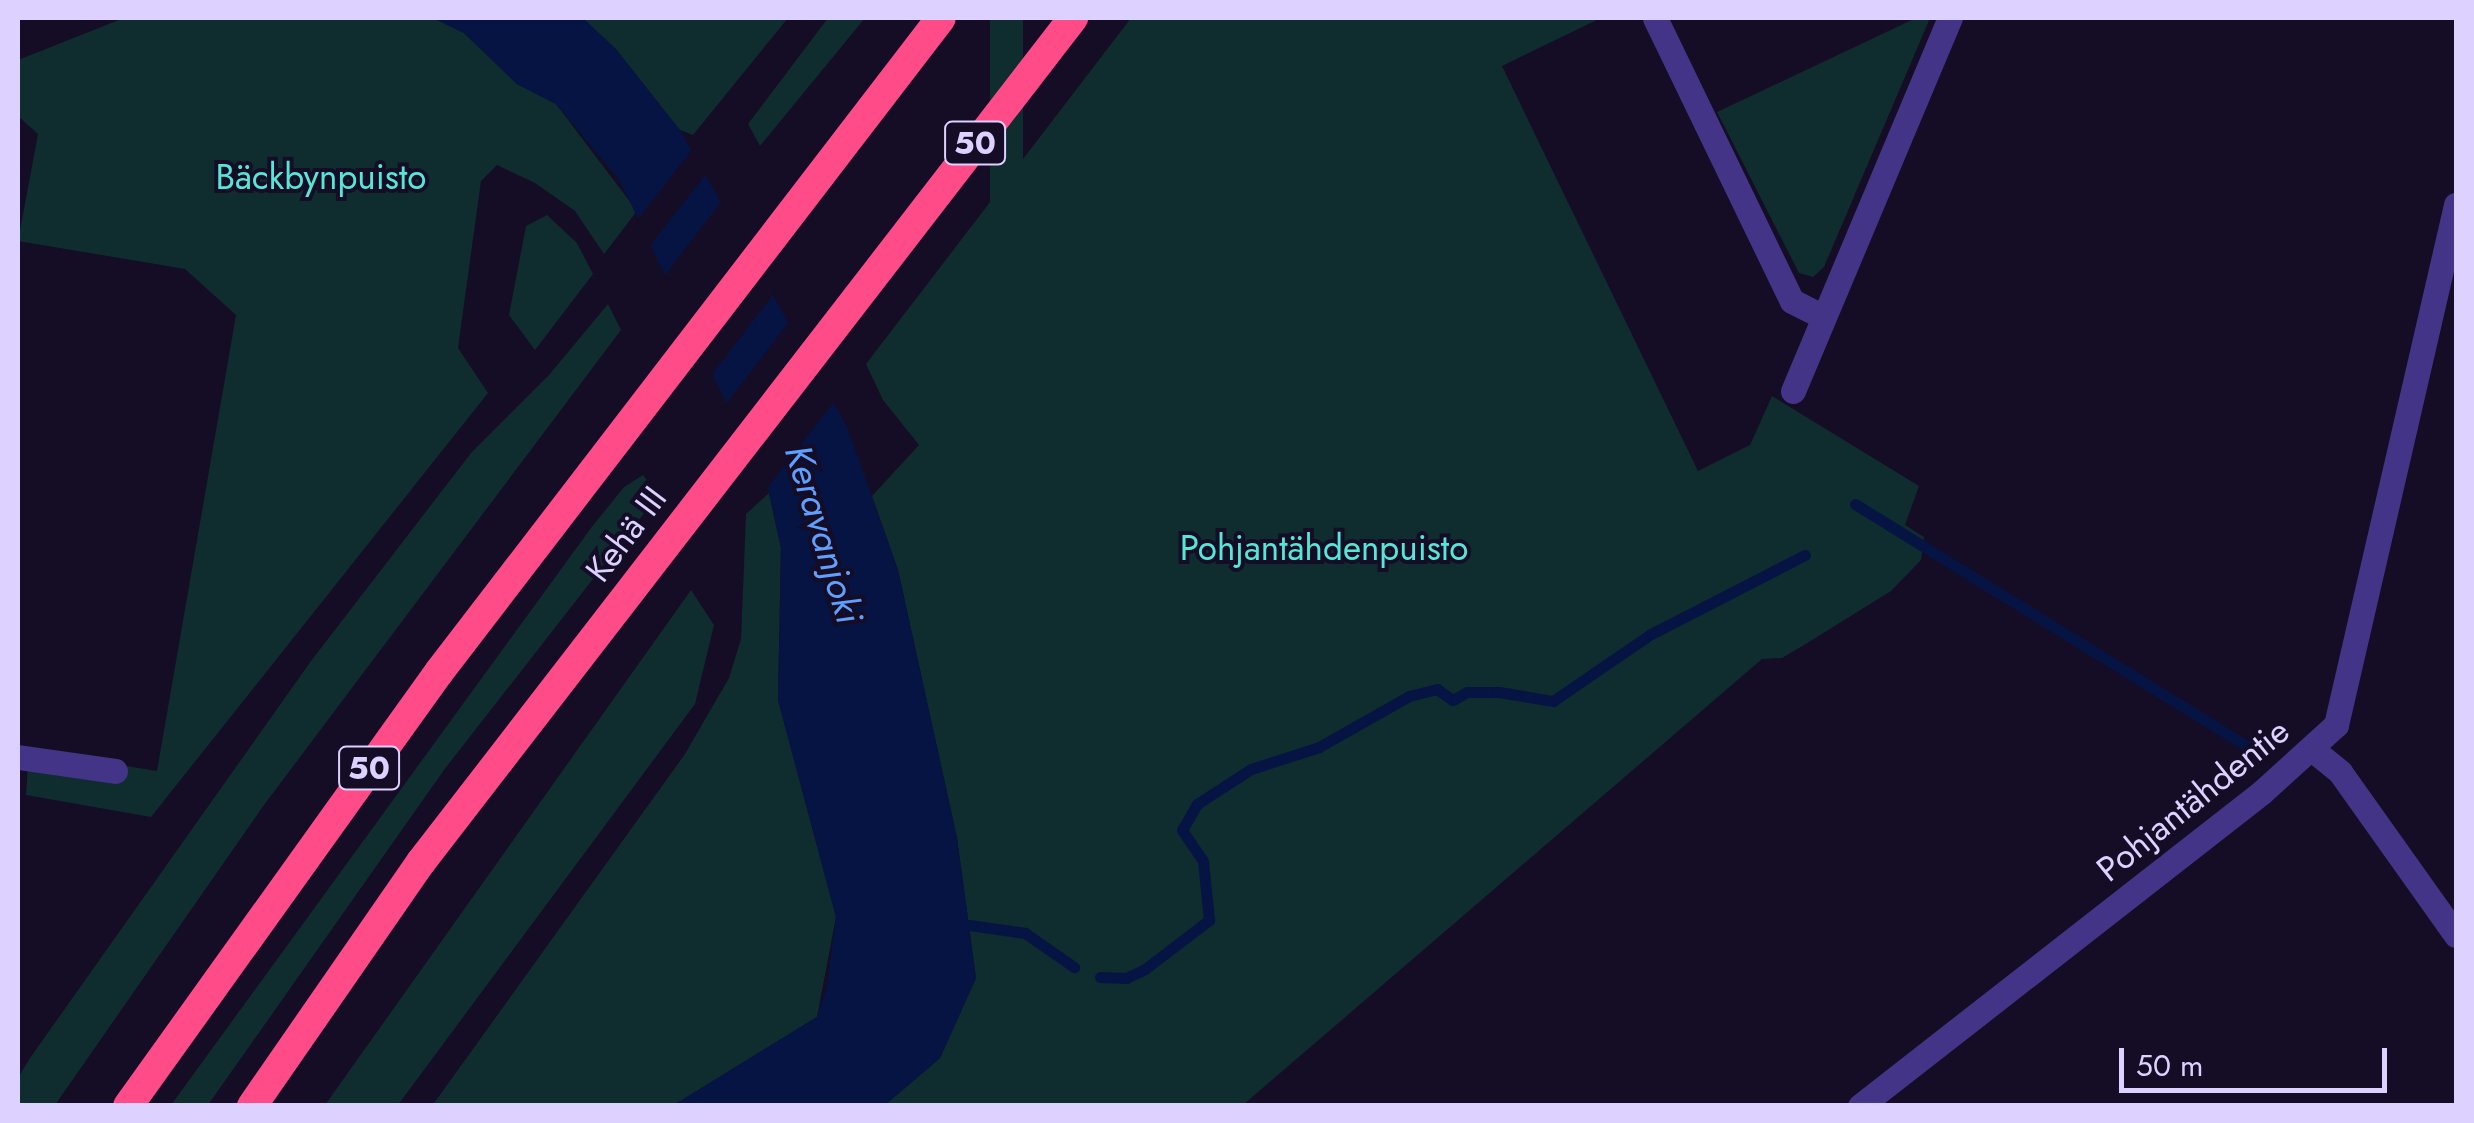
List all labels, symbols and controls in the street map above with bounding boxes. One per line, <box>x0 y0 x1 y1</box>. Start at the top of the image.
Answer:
road number: 50 <box>942 116 1008 170</box>
park label: Bäckbynpuisto <box>216 156 426 198</box>
water label: Keravanjoki <box>775 439 873 629</box>
street label: Kehä III <box>577 478 675 590</box>
park label: Pohjantähdenpuisto <box>1180 527 1468 569</box>
street label: Pohjantähdentie <box>2088 710 2298 890</box>
road number: 50 <box>336 741 402 795</box>
scale bar <box>2124 1028 2392 1090</box>
text: 50 m <box>2136 1044 2203 1087</box>

